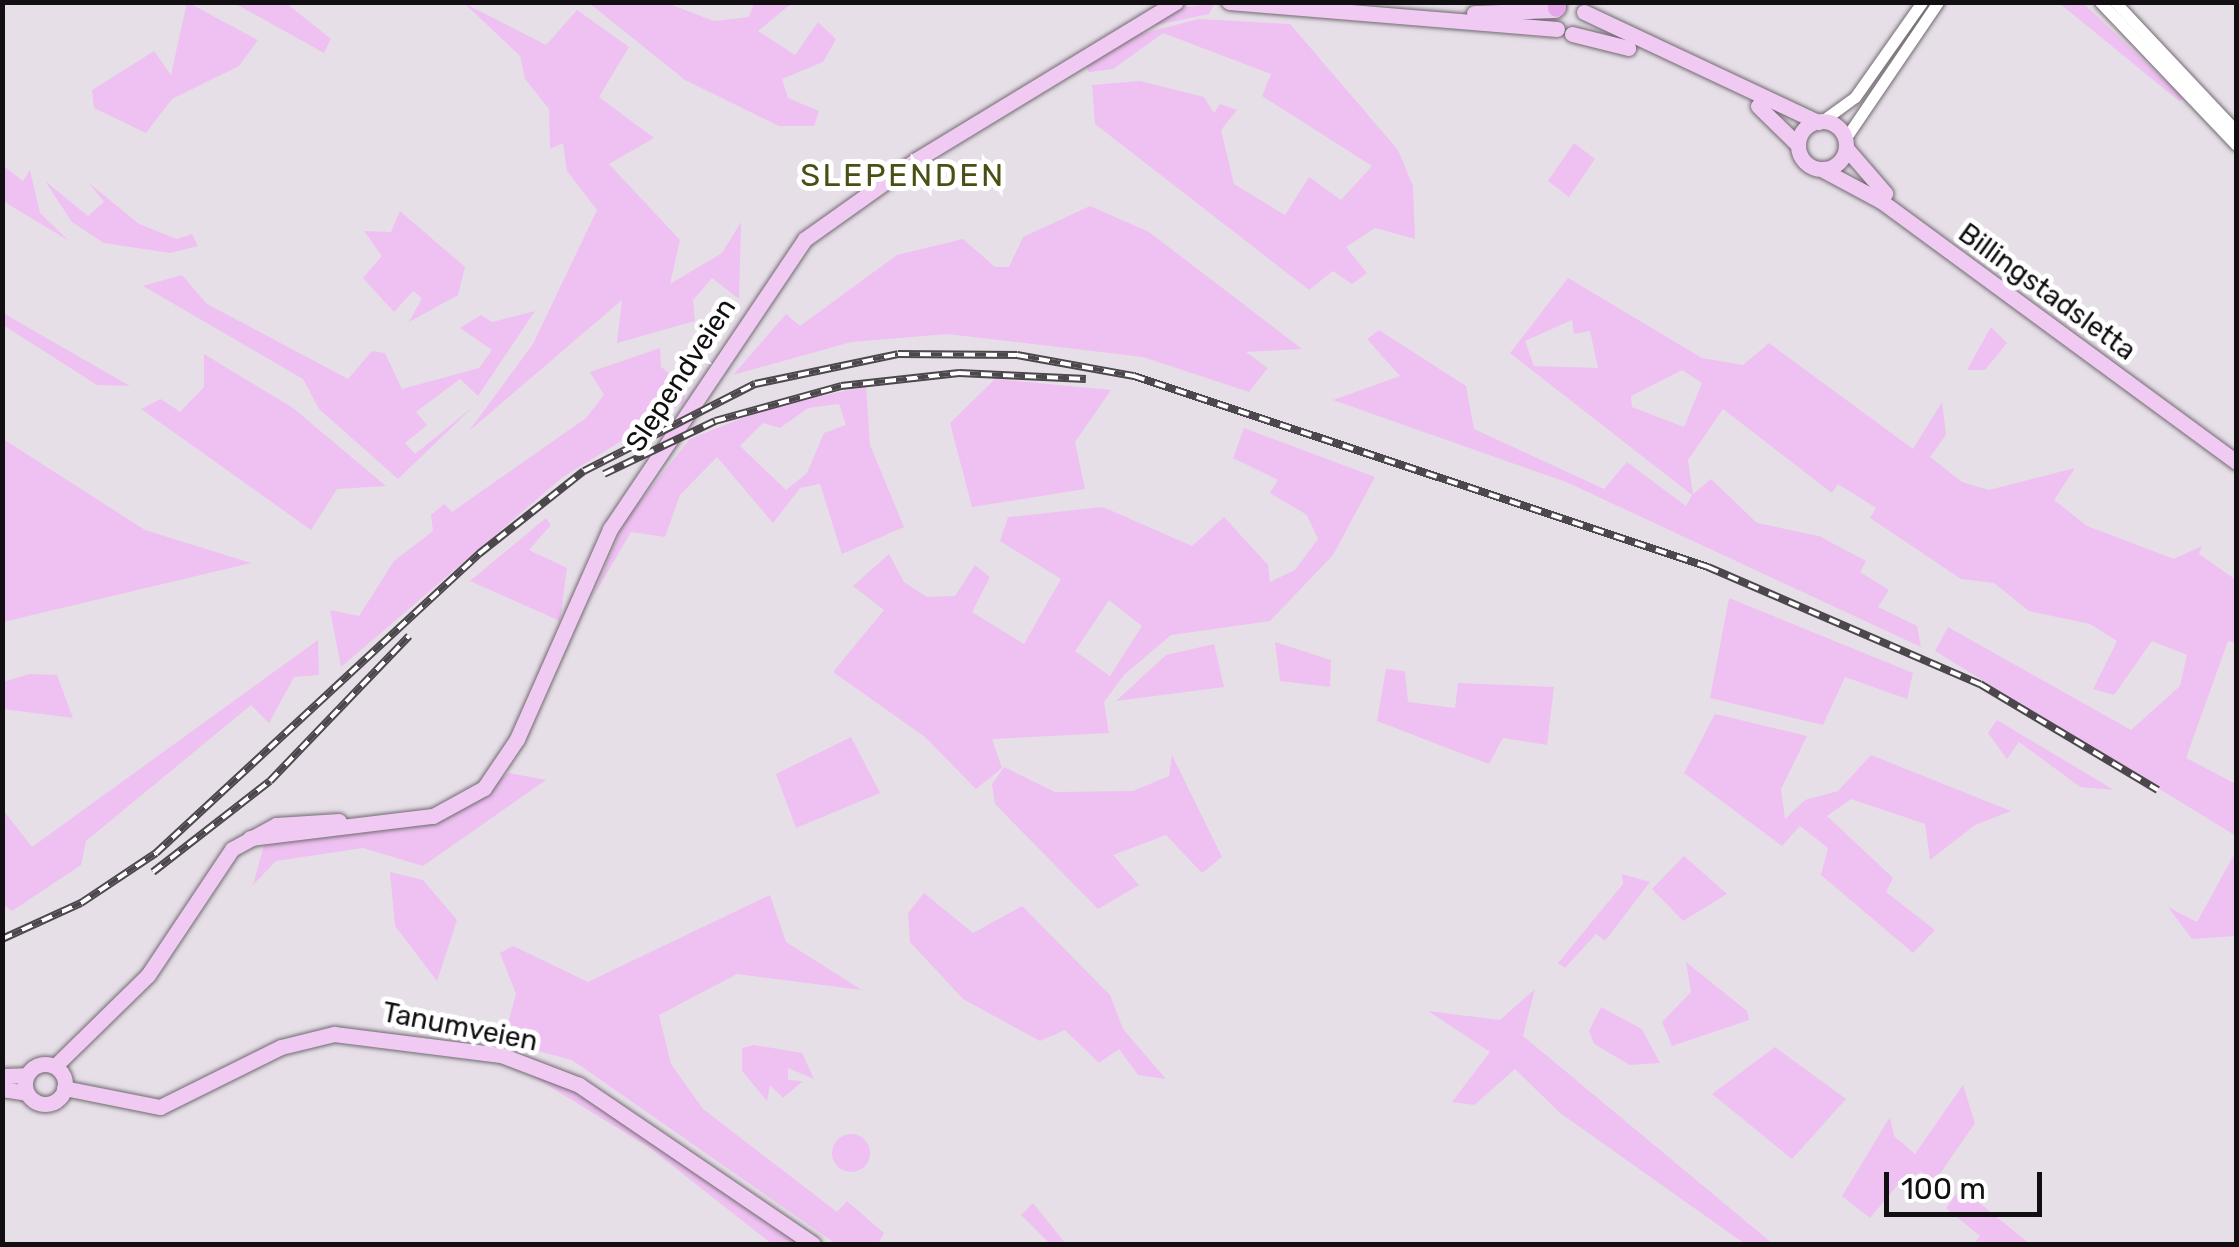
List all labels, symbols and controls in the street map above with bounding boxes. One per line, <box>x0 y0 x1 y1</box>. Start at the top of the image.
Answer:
district label: SLEPENDEN <box>800 156 1006 194</box>
street label: Billingstadsletta <box>1952 216 2142 368</box>
street label: Slependveien <box>619 292 743 458</box>
street label: Tanumveien <box>379 995 541 1059</box>
scale bar <box>1889 1152 2046 1214</box>
text: 100 m <box>1901 1171 1986 1207</box>

